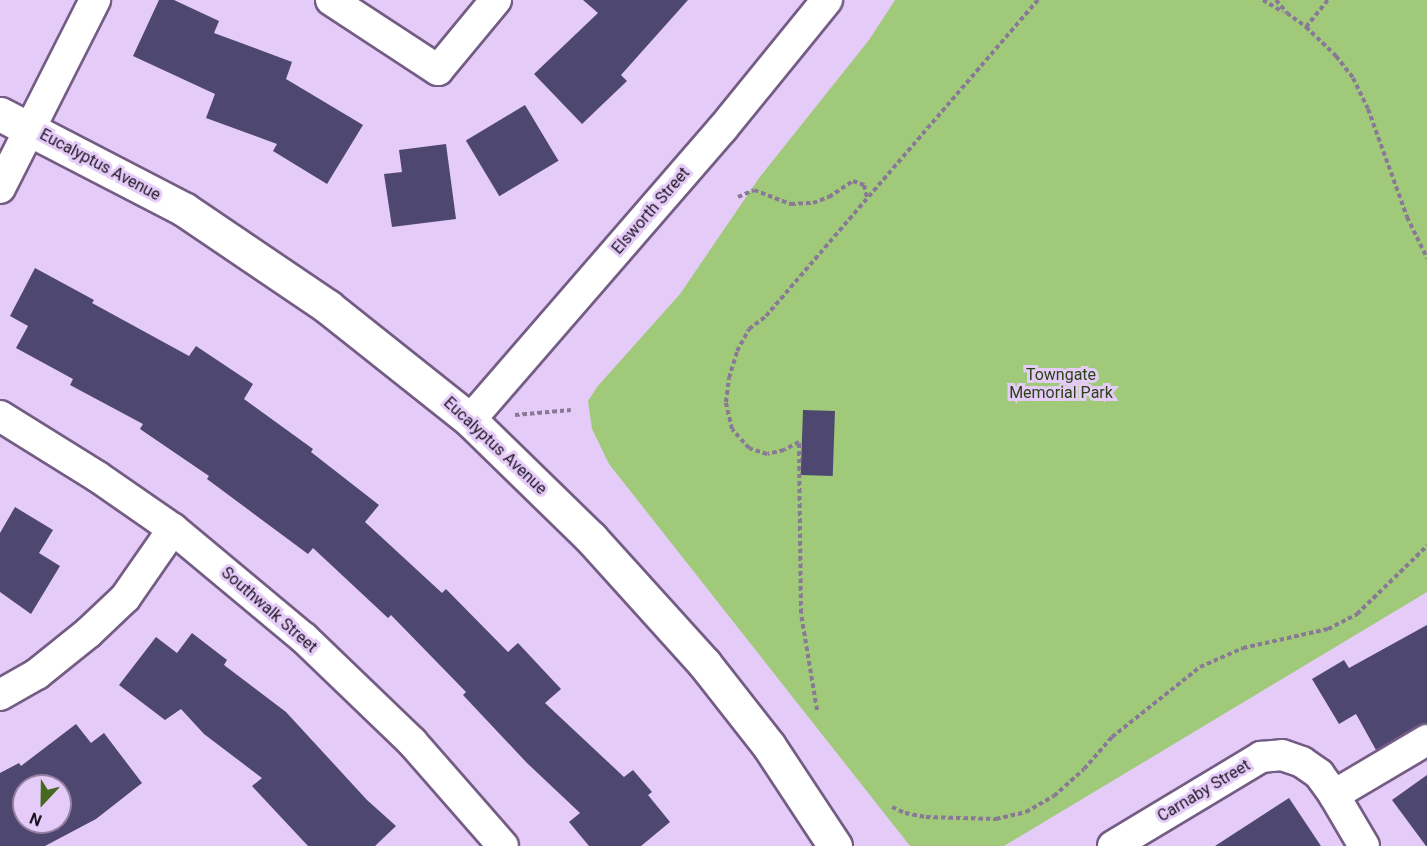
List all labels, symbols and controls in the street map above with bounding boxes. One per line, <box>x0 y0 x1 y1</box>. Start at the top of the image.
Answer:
street label: Eucalyptus Avenue <box>36 125 164 205</box>
street label: Elsworth Street <box>608 164 694 258</box>
park label: Towngate Memorial Park <box>1009 365 1113 403</box>
street label: Eucalyptus Avenue <box>439 393 551 499</box>
street label: Southwalk Street <box>217 563 321 657</box>
street label: Carnaby Street <box>1154 756 1254 826</box>
north arrow <box>12 774 72 834</box>
text: N <box>27 808 45 830</box>

